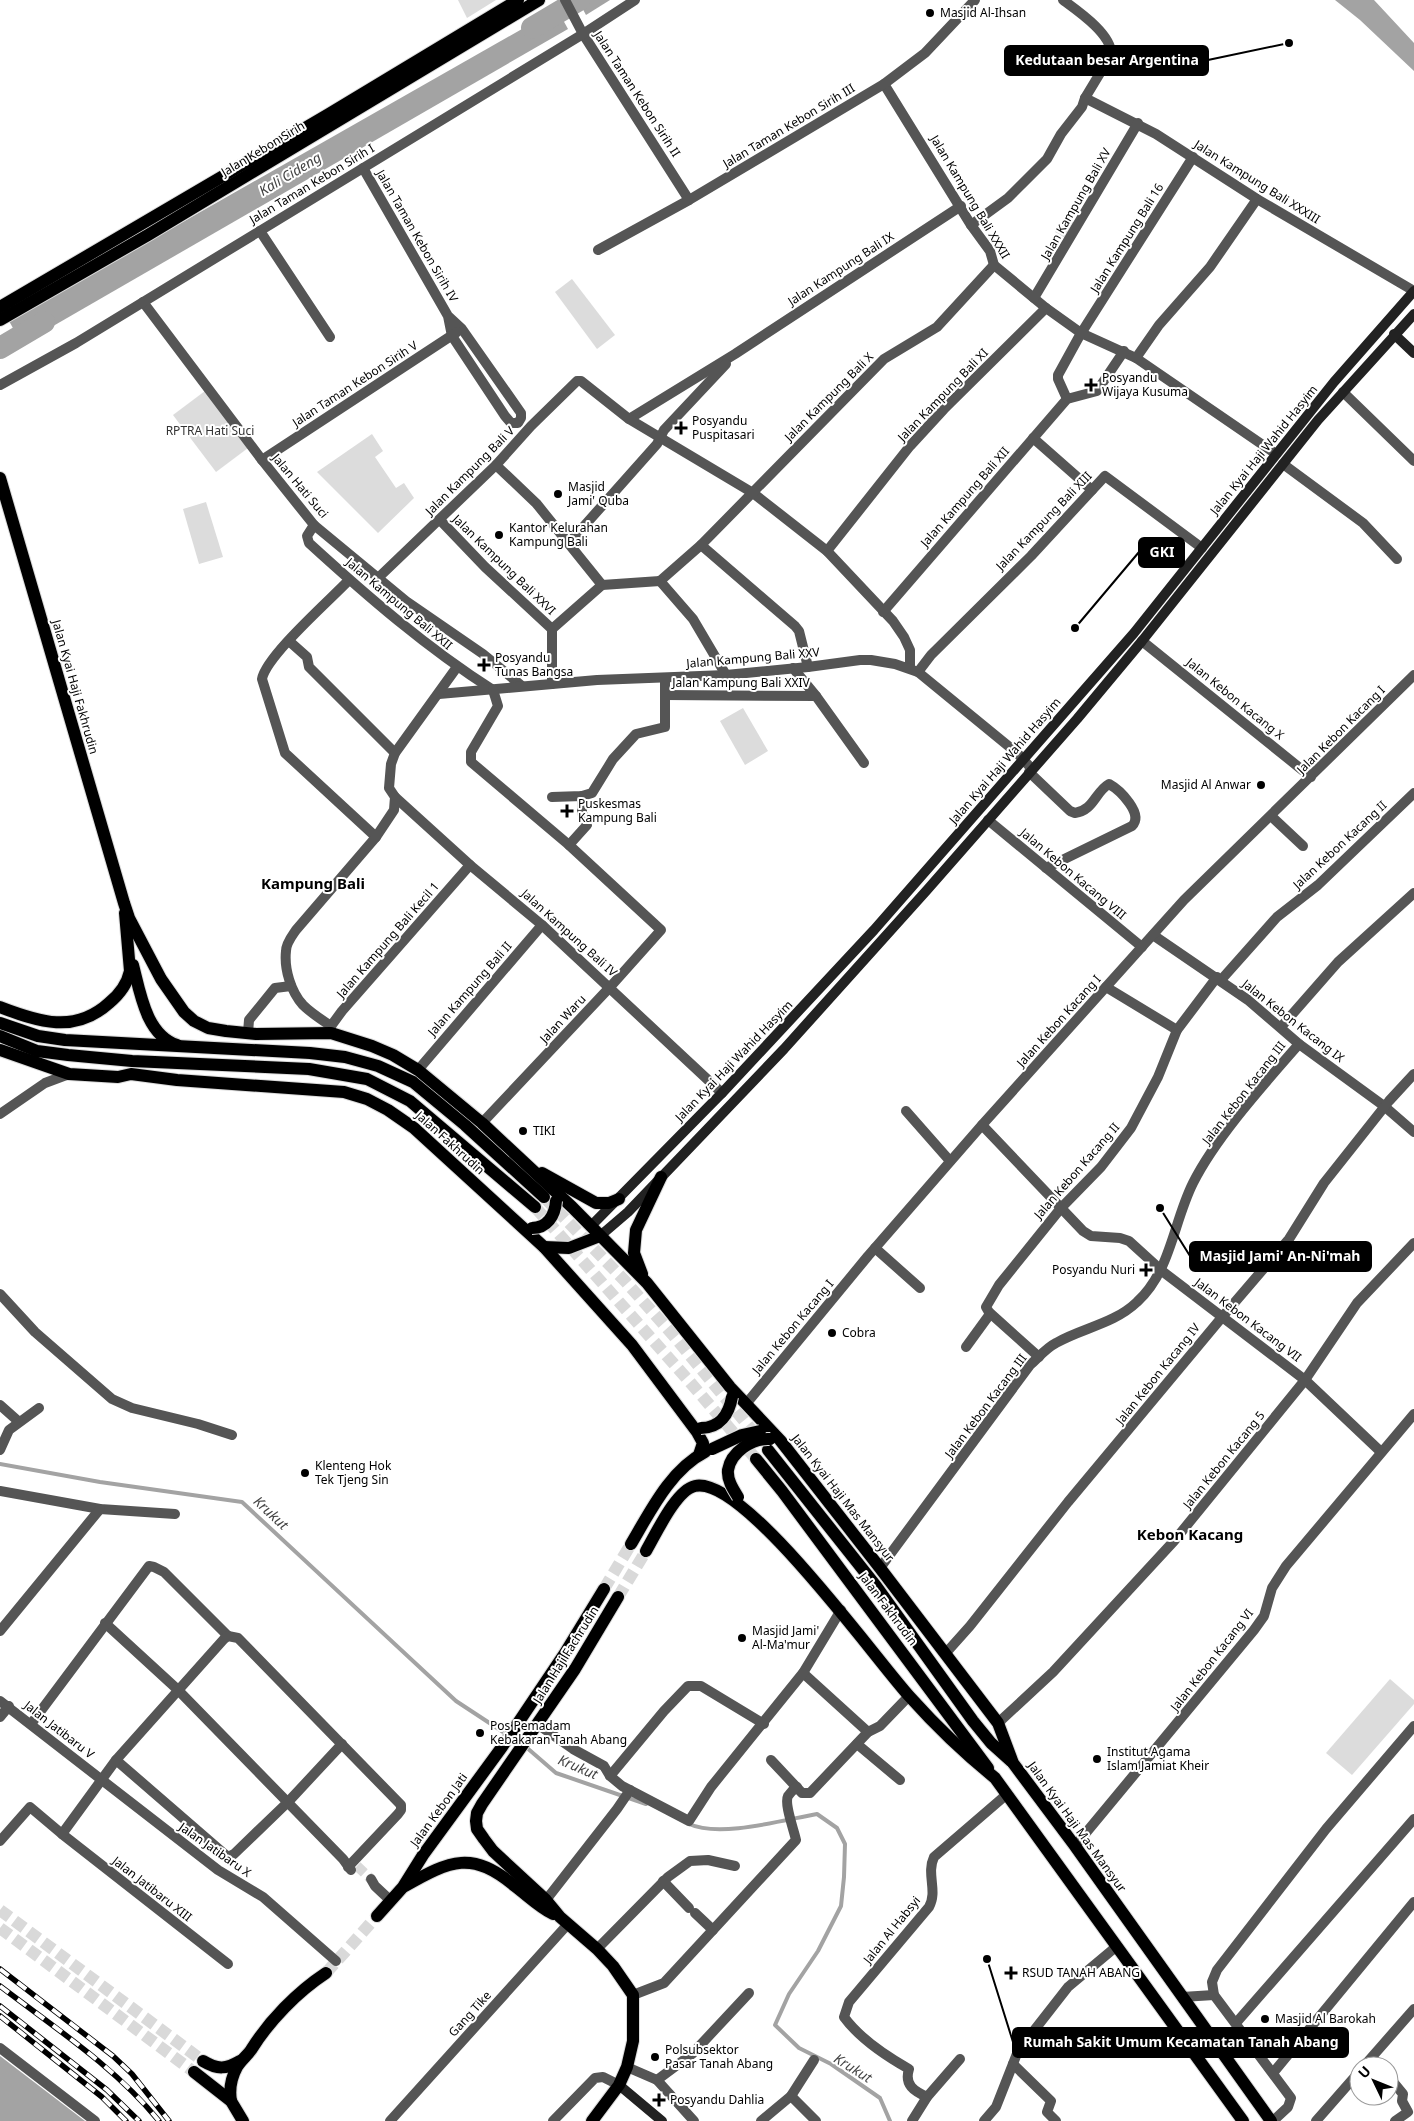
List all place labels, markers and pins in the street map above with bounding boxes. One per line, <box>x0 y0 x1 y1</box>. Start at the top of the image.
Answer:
place label: Masjid Al-Ihsan <box>940 4 1026 21</box>
marker: Masjid Al-Ihsan <box>924 7 936 19</box>
callout: Kedutaan besar Argentina <box>1005 46 1208 75</box>
place label: Posyandu Wijaya Kusuma <box>1102 369 1188 400</box>
marker: Posyandu Wijaya Kusuma <box>1084 378 1098 392</box>
place label: Posyandu Puspitasari <box>692 412 755 443</box>
marker: Posyandu Puspitasari <box>674 421 688 435</box>
place label: Masjid Jami' Quba <box>567 478 629 509</box>
marker: Masjid Jami' Quba <box>552 488 564 500</box>
place label: Kantor Kelurahan Kampung Bali <box>509 519 608 550</box>
marker: Kantor Kelurahan Kampung Bali <box>493 529 505 541</box>
callout: GKI <box>1139 538 1184 567</box>
place label: Posyandu Tunas Bangsa <box>495 649 573 680</box>
marker: Posyandu Tunas Bangsa <box>477 658 491 672</box>
place label: Masjid Al Anwar <box>1161 776 1251 793</box>
marker: Masjid Al Anwar <box>1255 779 1267 791</box>
place label: Puskesmas Kampung Bali <box>578 795 657 826</box>
marker: Puskesmas Kampung Bali <box>560 804 574 818</box>
place label: TIKI <box>533 1122 555 1139</box>
marker: TIKI <box>517 1125 529 1137</box>
callout: Masjid Jami' An-Ni'mah <box>1190 1242 1371 1271</box>
place label: Posyandu Nuri <box>1052 1261 1135 1278</box>
marker: Posyandu Nuri <box>1139 1263 1153 1277</box>
place label: Cobra <box>842 1324 876 1341</box>
marker: Cobra <box>826 1327 838 1339</box>
place label: Klenteng Hok Tek Tjeng Sin <box>315 1457 392 1488</box>
marker: Klenteng Hok Tek Tjeng Sin <box>299 1467 311 1479</box>
place label: Masjid Jami' Al-Ma'mur <box>752 1622 819 1653</box>
marker: Masjid Jami' Al-Ma'mur <box>736 1632 748 1644</box>
place label: Pos Pemadam Kebakaran Tanah Abang <box>490 1717 627 1748</box>
marker: Pos Pemadam Kebakaran Tanah Abang <box>474 1727 486 1739</box>
place label: Institut Agama Islam Jamiat Kheir <box>1107 1743 1209 1774</box>
marker: Institut Agama Islam Jamiat Kheir <box>1091 1753 1103 1765</box>
place label: RSUD TANAH ABANG <box>1022 1964 1140 1981</box>
marker: RSUD TANAH ABANG <box>1004 1966 1018 1980</box>
place label: Masjid Al Barokah <box>1275 2010 1376 2027</box>
marker: Masjid Al Barokah <box>1259 2013 1271 2025</box>
callout: Rumah Sakit Umum Kecamatan Tanah Abang <box>1013 2028 1348 2057</box>
place label: Polsubsektor Pasar Tanah Abang <box>665 2041 773 2072</box>
marker: Polsubsektor Pasar Tanah Abang <box>649 2051 661 2063</box>
place label: Posyandu Dahlia <box>670 2091 764 2108</box>
marker: Posyandu Dahlia <box>652 2093 666 2107</box>

